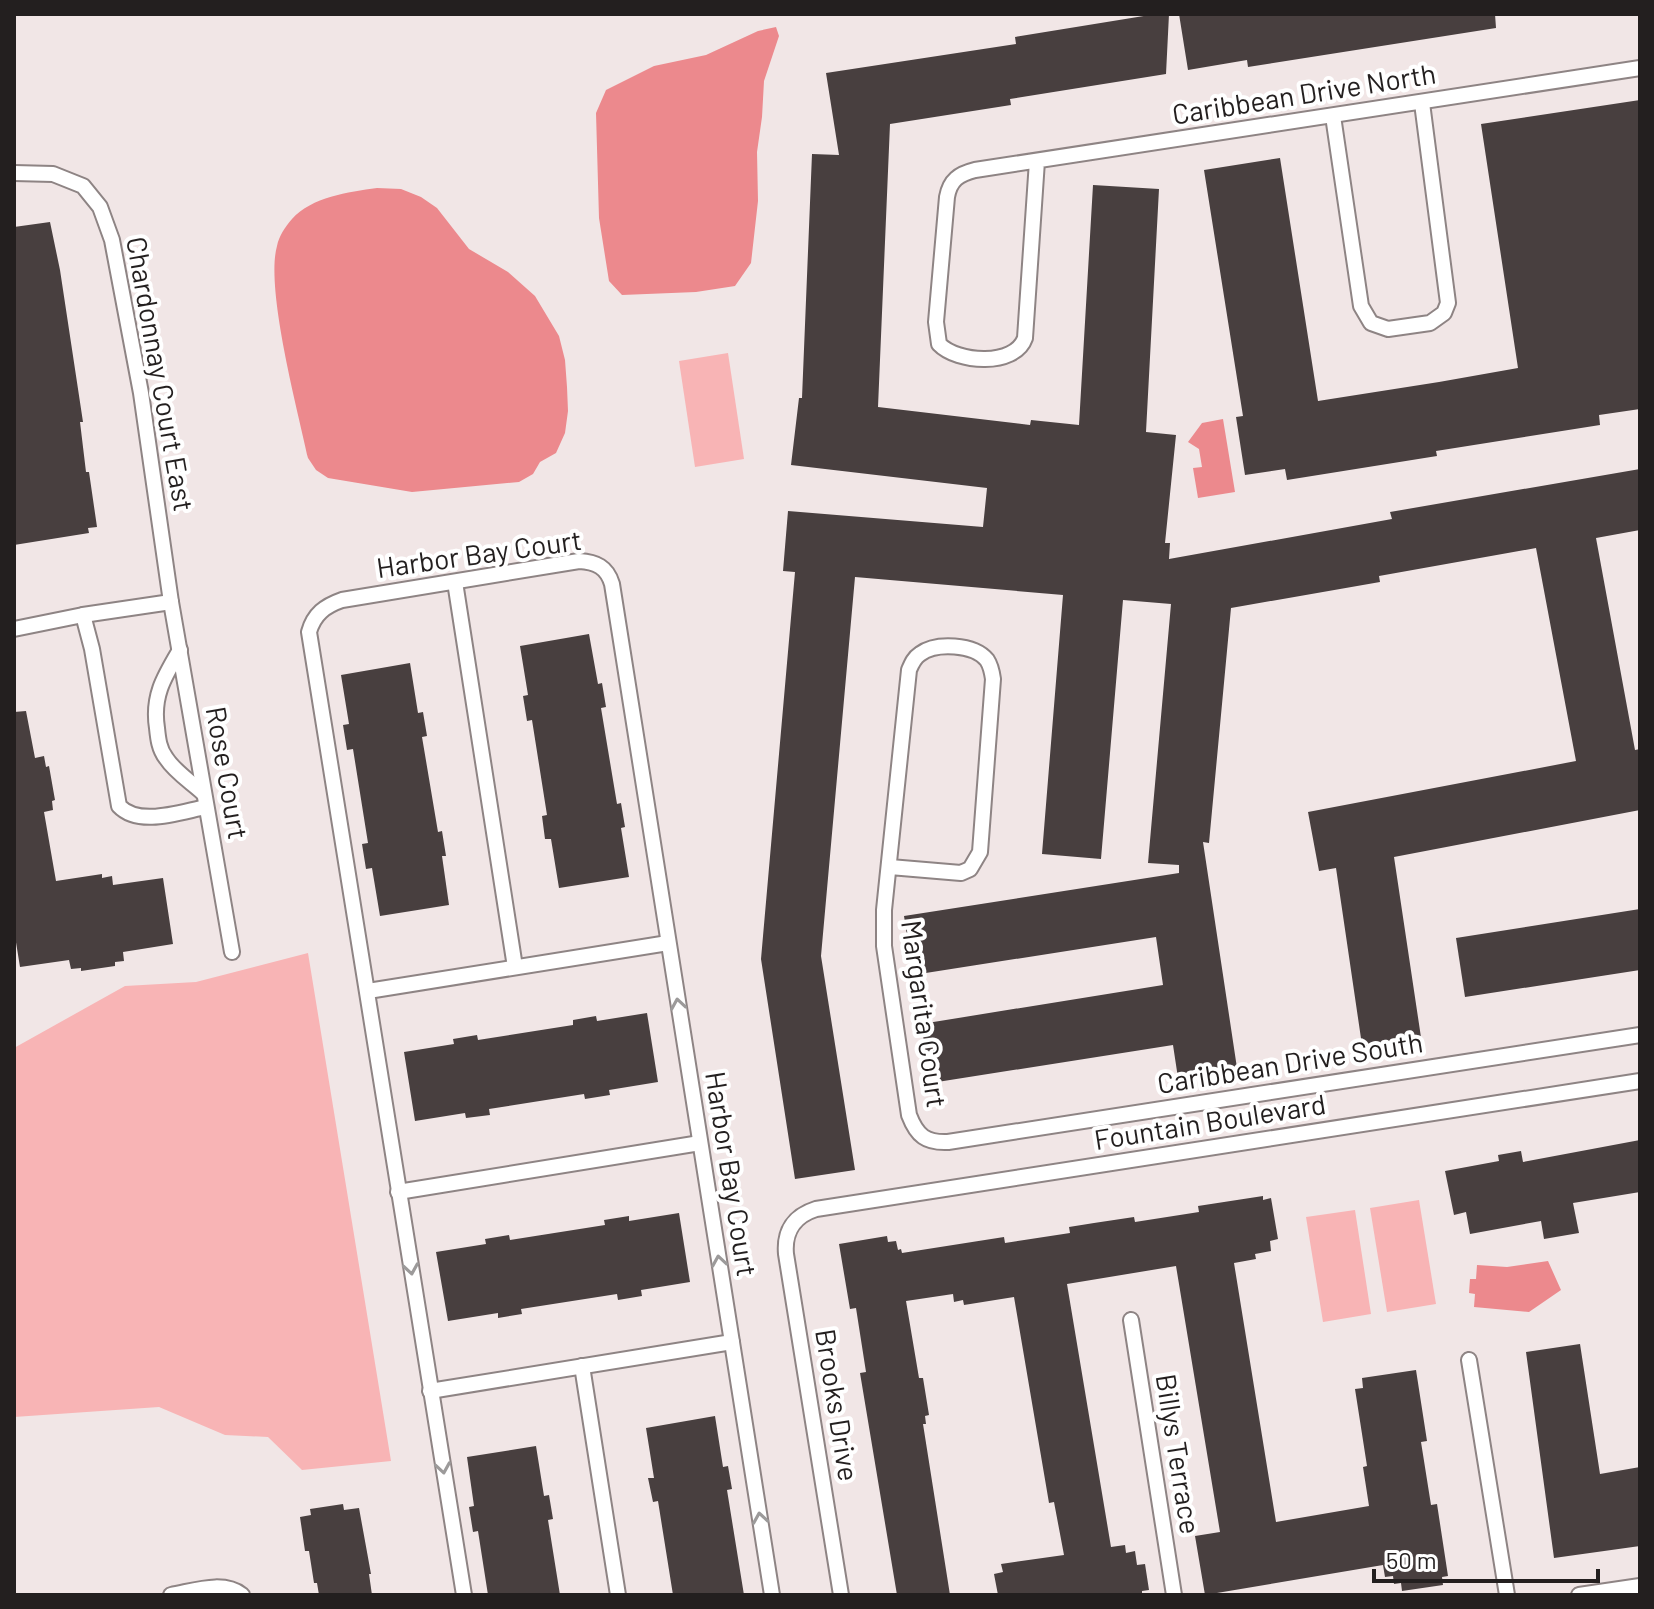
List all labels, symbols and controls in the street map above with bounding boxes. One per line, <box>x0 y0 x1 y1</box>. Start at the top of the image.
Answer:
street label: Caribbean Drive North <box>1170 55 1438 131</box>
street label: Chardonnay Court East <box>120 234 202 514</box>
street label: Harbor Bay Court <box>374 522 584 584</box>
street label: Rose Court <box>200 704 256 842</box>
street label: Margarita Court <box>895 918 955 1110</box>
one-way arrow <box>670 998 687 1011</box>
street label: Caribbean Drive South <box>1155 1024 1425 1100</box>
street label: Harbor Bay Court <box>699 1069 765 1279</box>
street label: Fountain Boulevard <box>1092 1086 1328 1156</box>
one-way arrow <box>711 1254 728 1268</box>
one-way arrow <box>402 1262 419 1275</box>
street label: Brooks Drive <box>809 1326 867 1483</box>
street label: Billys Terrace <box>1150 1371 1208 1536</box>
one-way arrow <box>434 1461 451 1474</box>
one-way arrow <box>752 1511 769 1525</box>
scale bar <box>1374 1533 1598 1583</box>
text: 50 m <box>1386 1545 1437 1574</box>

